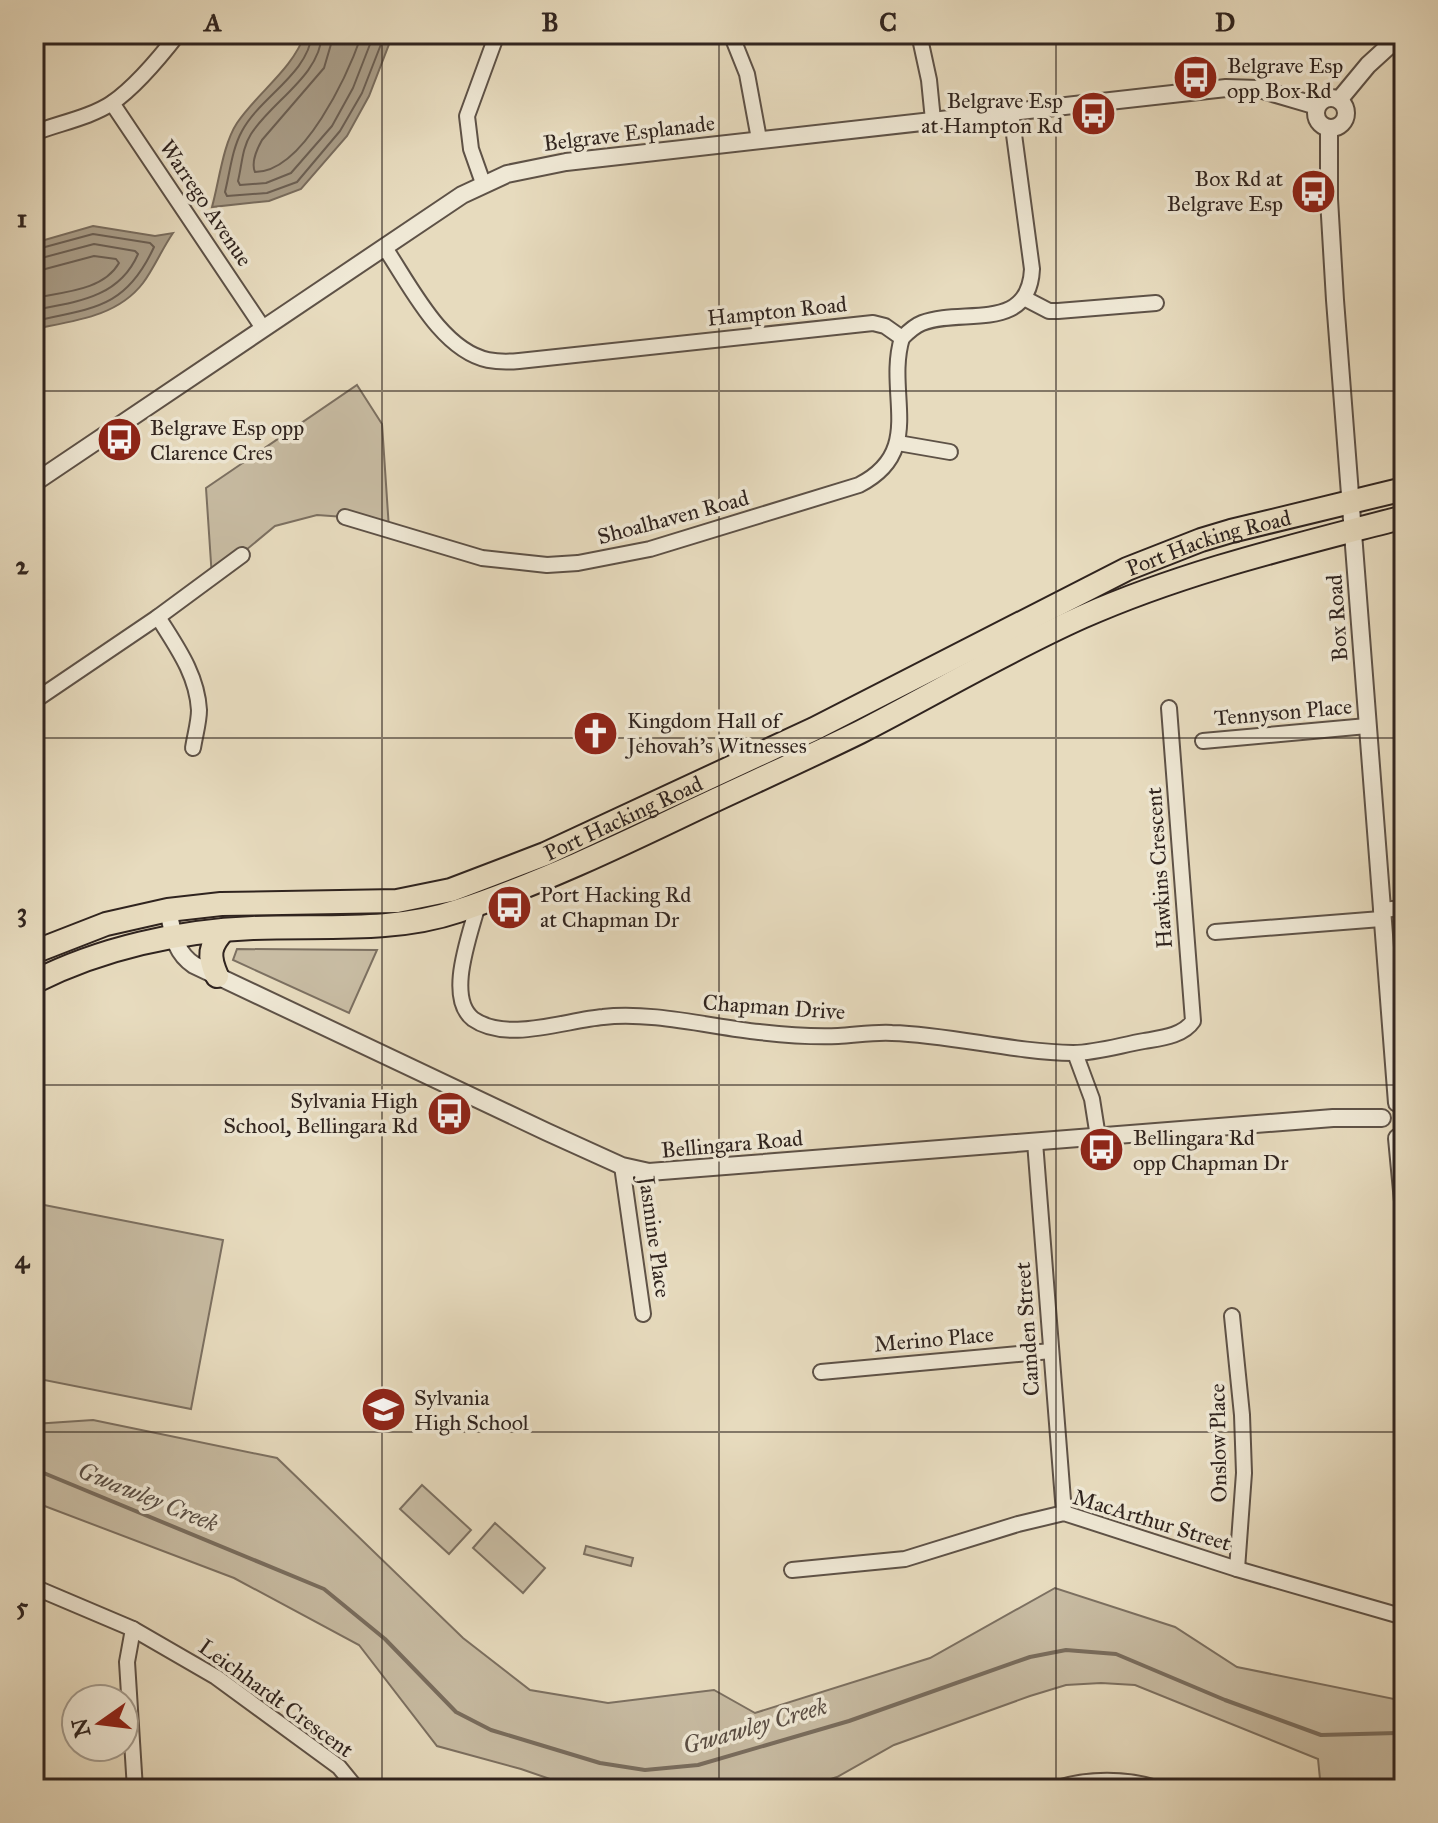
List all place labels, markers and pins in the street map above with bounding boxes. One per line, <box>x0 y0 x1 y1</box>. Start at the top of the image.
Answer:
place label: Belgrave Esp opp Box Rd <box>1227 52 1343 104</box>
bus stop icon: Belgrave Esp opp Box Rd <box>1172 54 1220 102</box>
place label: Belgrave Esp at Hampton Rd <box>921 87 1063 139</box>
bus stop icon: Belgrave Esp at Hampton Rd <box>1070 89 1118 137</box>
place label: Box Rd at Belgrave Esp <box>1167 165 1283 217</box>
bus stop icon: Box Rd at Belgrave Esp <box>1290 167 1338 215</box>
place label: Belgrave Esp opp Clarence Cres <box>150 414 304 466</box>
bus stop icon: Belgrave Esp opp Clarence Cres <box>95 416 143 464</box>
place label: Kingdom Hall of Jehovah's Witnesses <box>625 707 807 759</box>
church icon: Kingdom Hall of Jehovah's Witnesses <box>572 709 620 757</box>
place label: Port Hacking Rd at Chapman Dr <box>540 881 691 933</box>
bus stop icon: Port Hacking Rd at Chapman Dr <box>485 883 533 931</box>
place label: Sylvania High School, Bellingara Rd <box>223 1087 418 1139</box>
bus stop icon: Sylvania High School, Bellingara Rd <box>425 1089 473 1137</box>
place label: Bellingara Rd opp Chapman Dr <box>1133 1124 1289 1176</box>
bus stop icon: Bellingara Rd opp Chapman Dr <box>1078 1126 1126 1174</box>
place label: Sylvania High School <box>414 1384 529 1436</box>
school or university icon: Sylvania High School <box>359 1386 407 1434</box>

